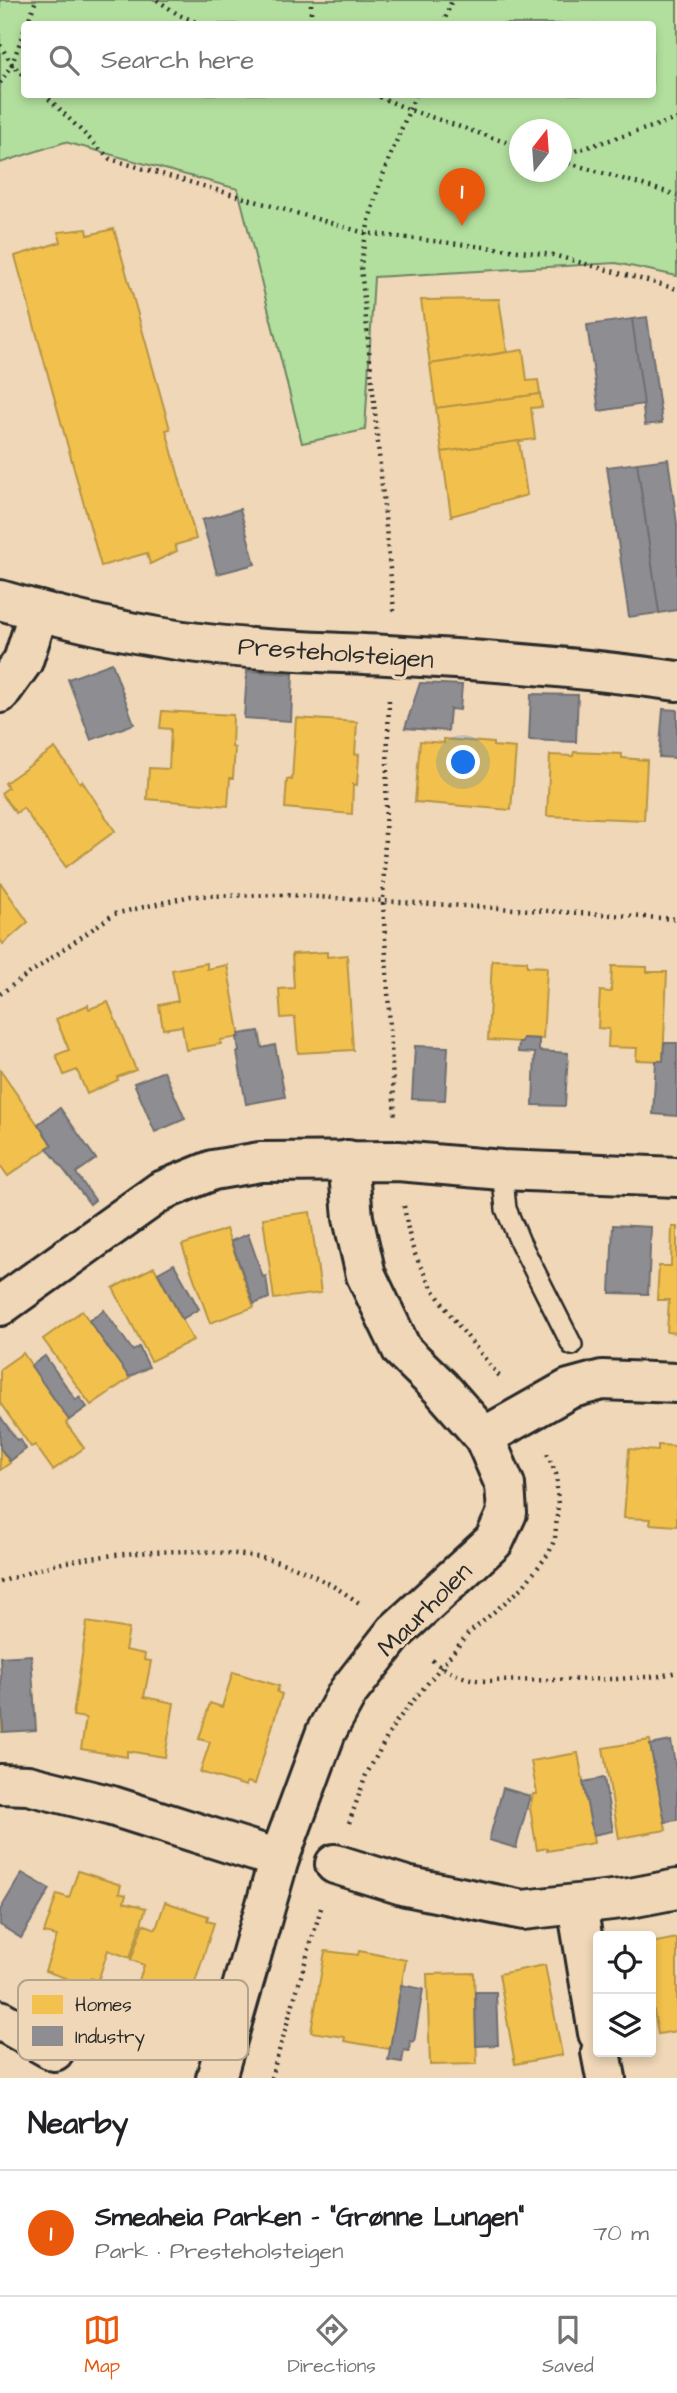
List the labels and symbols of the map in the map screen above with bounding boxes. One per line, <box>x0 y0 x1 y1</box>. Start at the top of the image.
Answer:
north arrow <box>509 119 572 182</box>
pin: 1 <box>439 168 485 226</box>
street label: Presteholsteigen <box>237 628 435 680</box>
your location <box>446 745 480 779</box>
street label: Maurholen <box>369 1554 480 1665</box>
legend <box>18 1980 248 2060</box>
text: Homes <box>75 1992 132 2019</box>
text: Industry <box>75 2024 145 2052</box>

